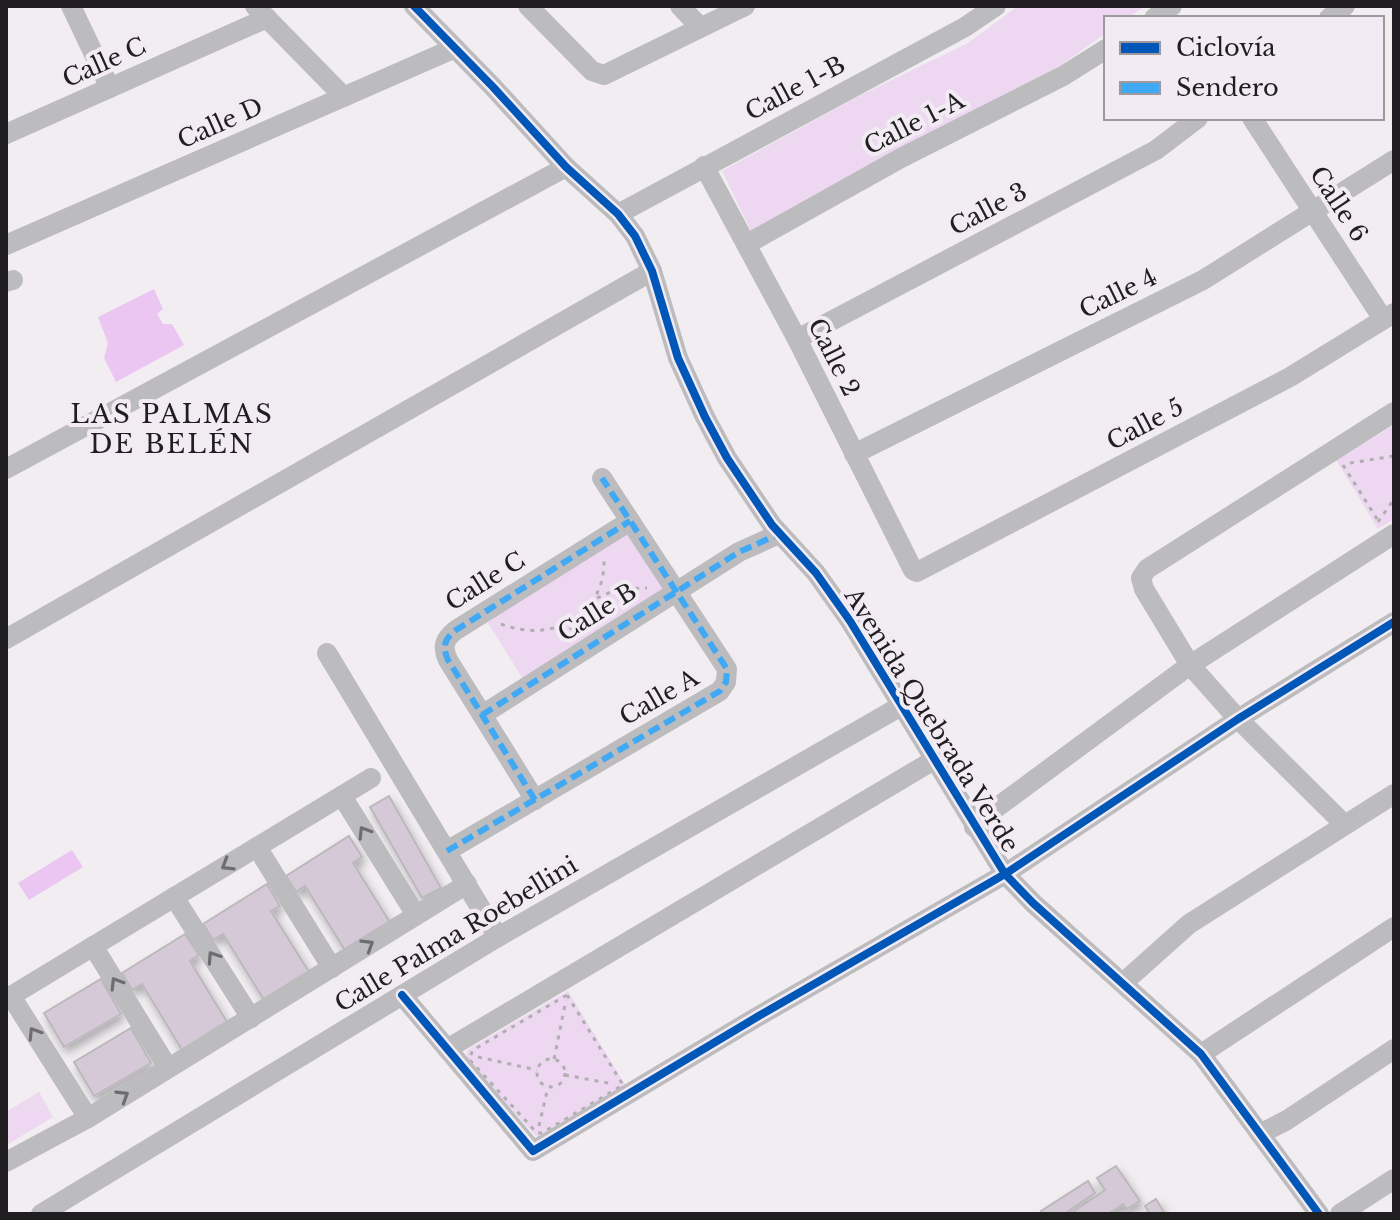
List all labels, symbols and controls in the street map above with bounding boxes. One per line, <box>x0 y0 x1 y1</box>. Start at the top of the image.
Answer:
legend <box>1104 16 1384 120</box>
street label: Calle C <box>58 31 150 93</box>
text: Ciclovía <box>1176 33 1276 62</box>
street label: Calle 1-B <box>740 50 850 126</box>
text: Sendero <box>1176 73 1279 102</box>
street label: Calle 1-A <box>859 85 969 161</box>
street label: Calle D <box>173 91 267 155</box>
street label: Calle 6 <box>1304 161 1374 247</box>
street label: Calle 3 <box>944 177 1032 241</box>
street label: Calle 4 <box>1074 262 1162 324</box>
street label: Calle 2 <box>802 313 866 401</box>
street label: Calle 5 <box>1102 392 1188 456</box>
district label: LAS PALMAS DE BELÉN <box>70 398 274 460</box>
street label: Calle C <box>440 545 530 617</box>
street label: Calle B <box>552 577 642 647</box>
street label: Avenida Quebrada Verde <box>838 582 1025 857</box>
street label: Calle A <box>614 663 704 731</box>
one-way arrow <box>358 826 374 841</box>
street label: Calle Palma Roebellini <box>329 850 583 1018</box>
one-way arrow <box>221 855 236 871</box>
one-way arrow <box>359 939 374 955</box>
one-way arrow <box>207 952 222 966</box>
one-way arrow <box>110 977 125 992</box>
one-way arrow <box>29 1028 44 1042</box>
one-way arrow <box>114 1091 129 1106</box>

